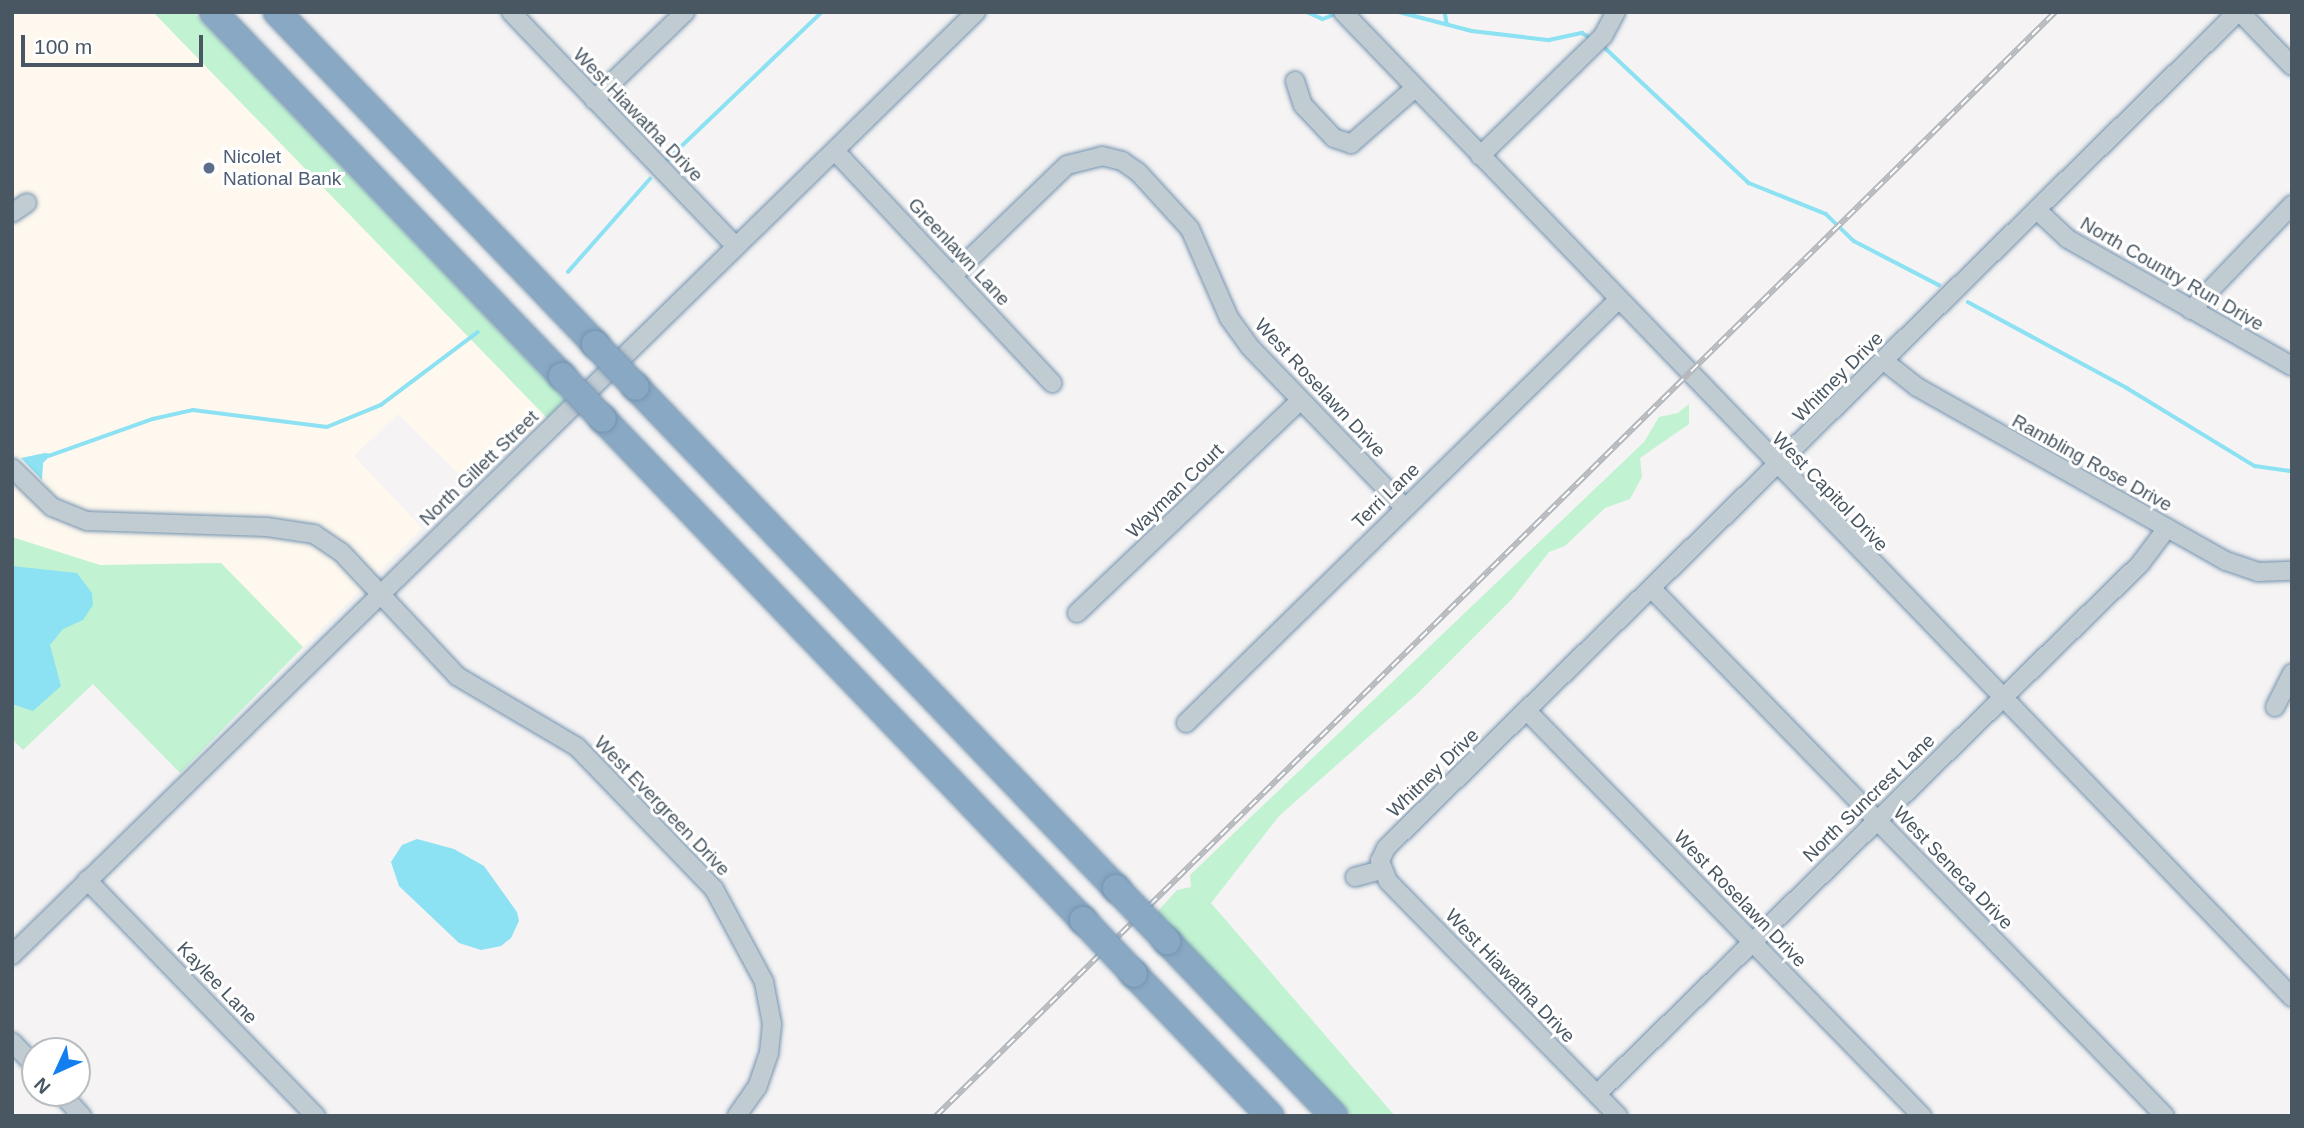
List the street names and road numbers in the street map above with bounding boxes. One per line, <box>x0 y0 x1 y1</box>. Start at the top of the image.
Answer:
street label: West Hiawatha Drive <box>568 43 708 187</box>
street label: Greenlawn Lane <box>903 193 1015 311</box>
street label: North Country Run Drive <box>2076 212 2268 336</box>
street label: West Roselawn Drive <box>1250 314 1390 462</box>
street label: Whitney Drive <box>1788 327 1888 427</box>
street label: North Gillett Street <box>415 406 543 530</box>
street label: Rambling Rose Drive <box>2008 410 2176 516</box>
street label: West Capitol Drive <box>1767 428 1893 556</box>
street label: Wayman Court <box>1122 439 1228 543</box>
street label: Terri Lane <box>1348 458 1424 534</box>
street label: Whitney Drive <box>1383 724 1483 822</box>
street label: North Suncrest Lane <box>1798 729 1940 867</box>
street label: West Evergreen Drive <box>589 731 735 881</box>
street label: West Seneca Drive <box>1888 802 2018 934</box>
street label: West Roselawn Drive <box>1669 826 1811 972</box>
street label: West Hiawatha Drive <box>1440 904 1580 1048</box>
street label: Kaylee Lane <box>172 937 262 1029</box>

